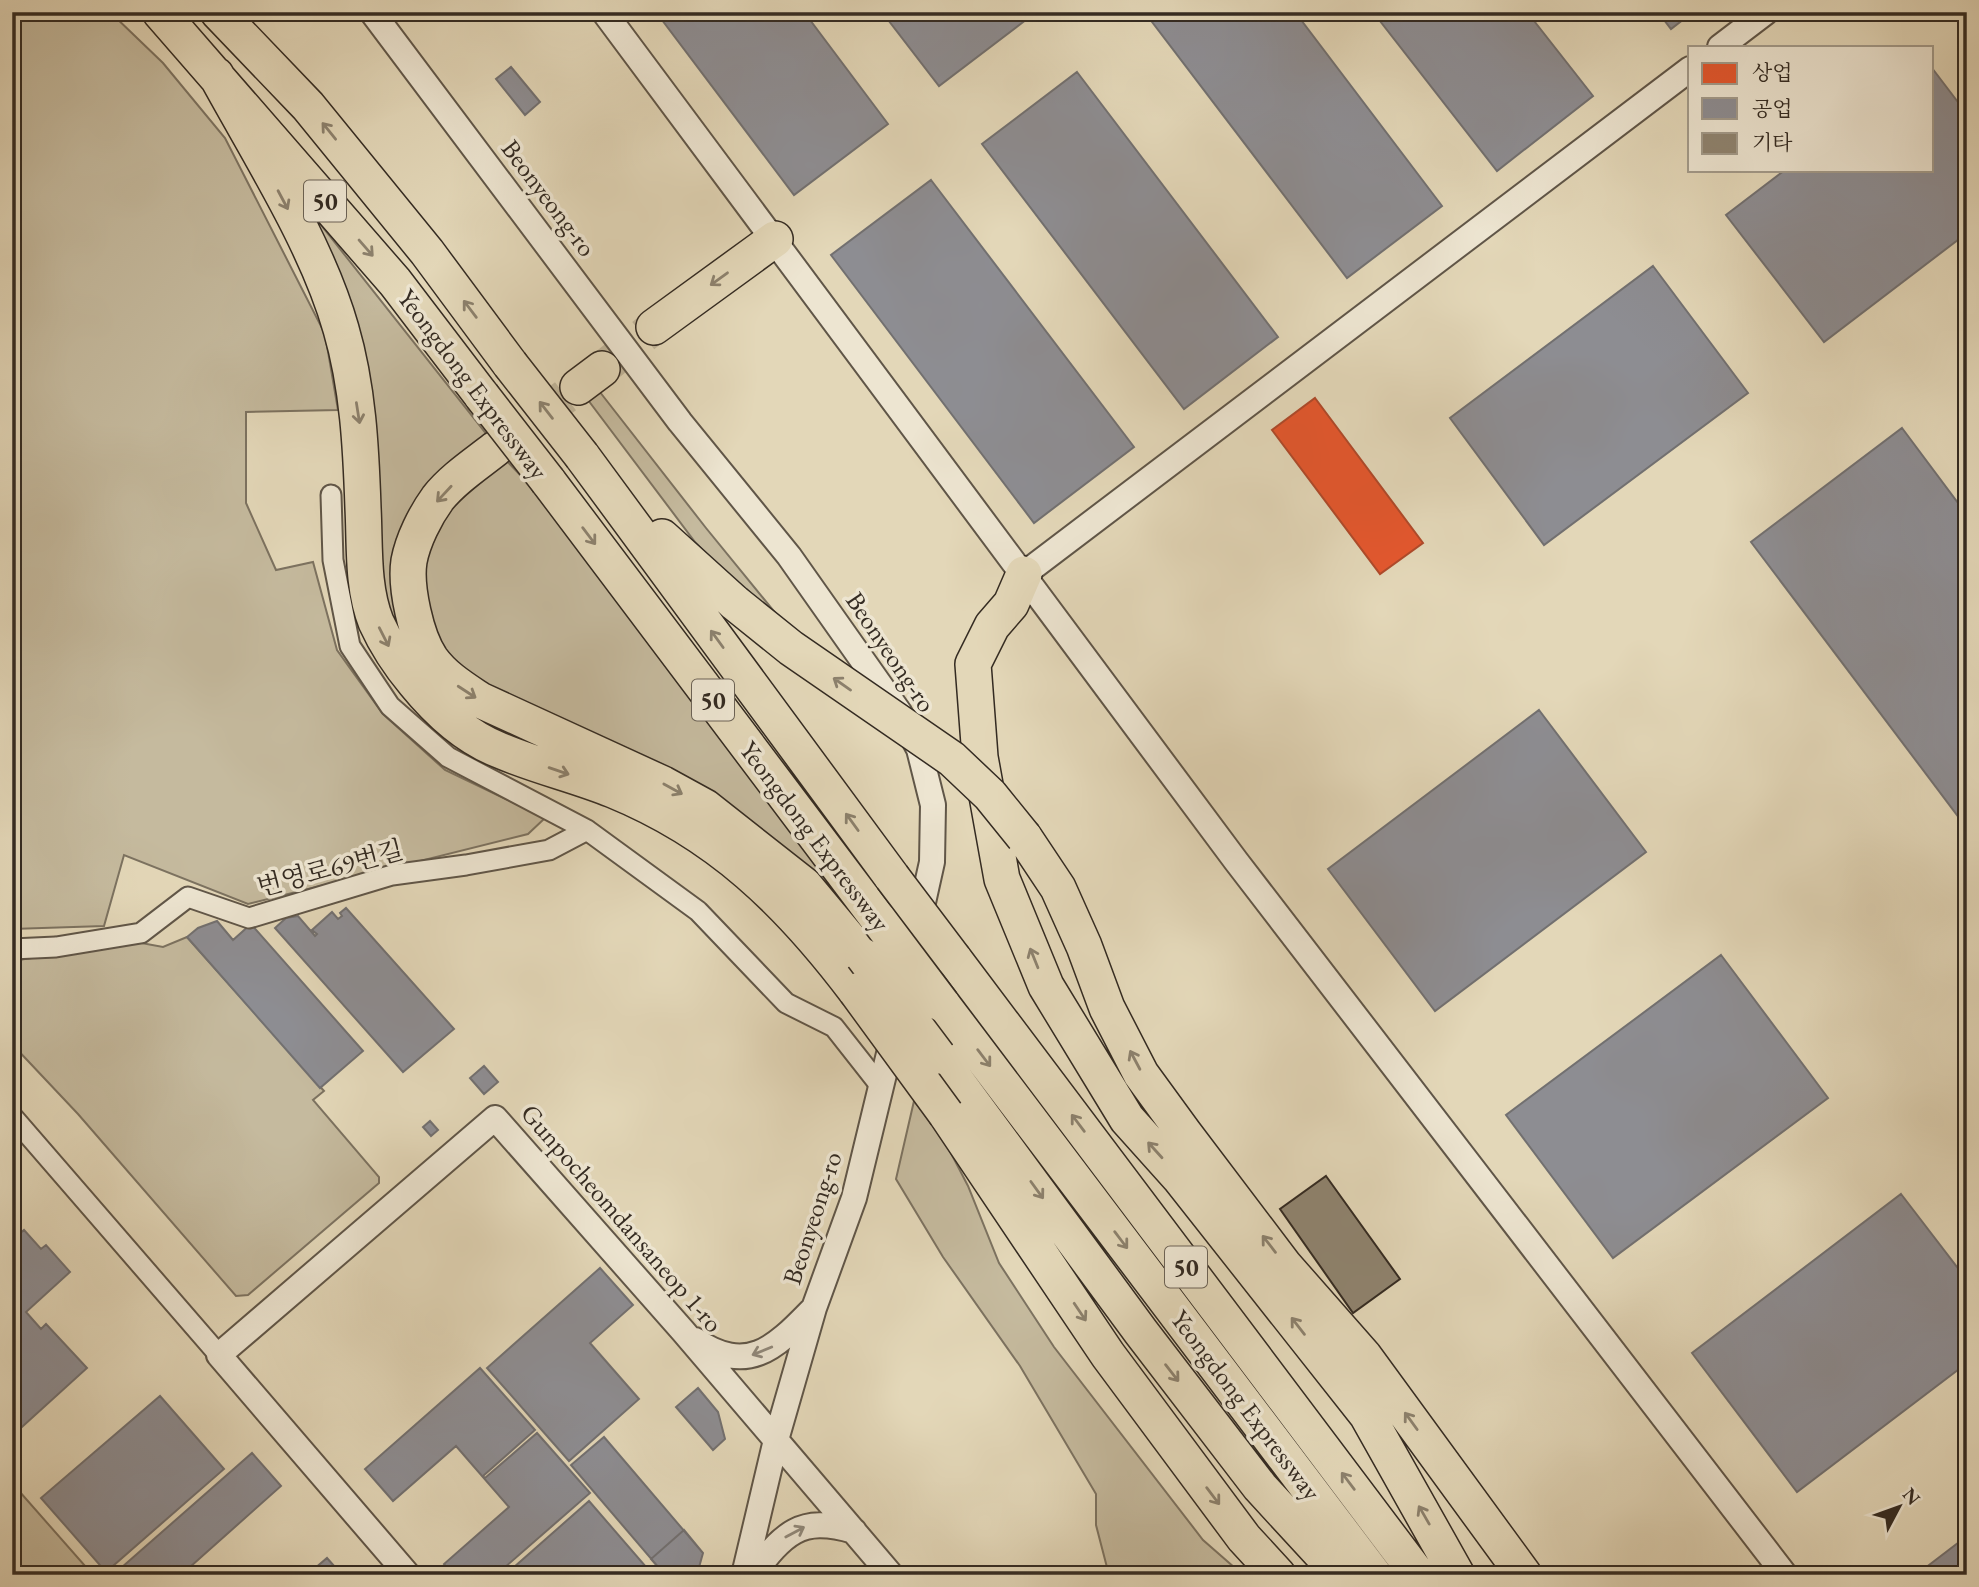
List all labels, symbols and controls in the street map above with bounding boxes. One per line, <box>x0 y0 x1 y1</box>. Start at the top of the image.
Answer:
legend <box>1688 46 1934 172</box>
text: 상업 <box>1752 59 1793 86</box>
text: 공업 <box>1752 95 1793 122</box>
one-way arrow <box>321 122 336 140</box>
text: 기타 <box>1752 129 1793 156</box>
street label: Beonyeong-ro <box>494 133 604 263</box>
road number: 50 <box>304 181 346 222</box>
one-way arrow <box>277 189 291 210</box>
one-way arrow <box>358 239 374 257</box>
one-way arrow <box>710 271 729 286</box>
street label: Yeongdong Expressway <box>390 282 556 487</box>
one-way arrow <box>462 301 477 319</box>
one-way arrow <box>351 401 364 424</box>
one-way arrow <box>539 402 554 420</box>
one-way arrow <box>435 485 452 502</box>
one-way arrow <box>581 526 596 545</box>
street label: Beonyeong-ro <box>838 585 944 719</box>
one-way arrow <box>378 626 392 647</box>
one-way arrow <box>710 630 724 649</box>
one-way arrow <box>833 677 852 691</box>
road number: 50 <box>692 680 734 720</box>
one-way arrow <box>457 685 477 699</box>
street label: Yeongdong Expressway <box>732 734 898 939</box>
one-way arrow <box>547 766 569 778</box>
one-way arrow <box>662 783 682 797</box>
one-way arrow <box>844 813 859 832</box>
street label: 번영로69번길 <box>253 832 407 904</box>
one-way arrow <box>1027 948 1040 969</box>
one-way arrow <box>976 1048 991 1067</box>
one-way arrow <box>1127 1051 1141 1071</box>
street label: Gunpocheomdansaneop 1-ro <box>513 1097 731 1339</box>
one-way arrow <box>1070 1114 1085 1133</box>
one-way arrow <box>1146 1142 1163 1159</box>
street label: Beonyeong-ro <box>775 1147 849 1289</box>
one-way arrow <box>1030 1180 1044 1199</box>
one-way arrow <box>1113 1230 1128 1248</box>
one-way arrow <box>1261 1235 1276 1254</box>
road number: 50 <box>1165 1246 1207 1288</box>
one-way arrow <box>1073 1302 1087 1322</box>
street label: Yeongdong Expressway <box>1163 1303 1329 1508</box>
one-way arrow <box>1291 1318 1306 1336</box>
one-way arrow <box>751 1346 773 1359</box>
one-way arrow <box>1165 1363 1180 1382</box>
one-way arrow <box>1404 1412 1419 1431</box>
one-way arrow <box>1341 1471 1356 1490</box>
north arrow <box>1864 1472 1934 1542</box>
text: N <box>1897 1482 1926 1511</box>
one-way arrow <box>1206 1487 1221 1505</box>
one-way arrow <box>1417 1505 1430 1526</box>
one-way arrow <box>784 1525 805 1539</box>

